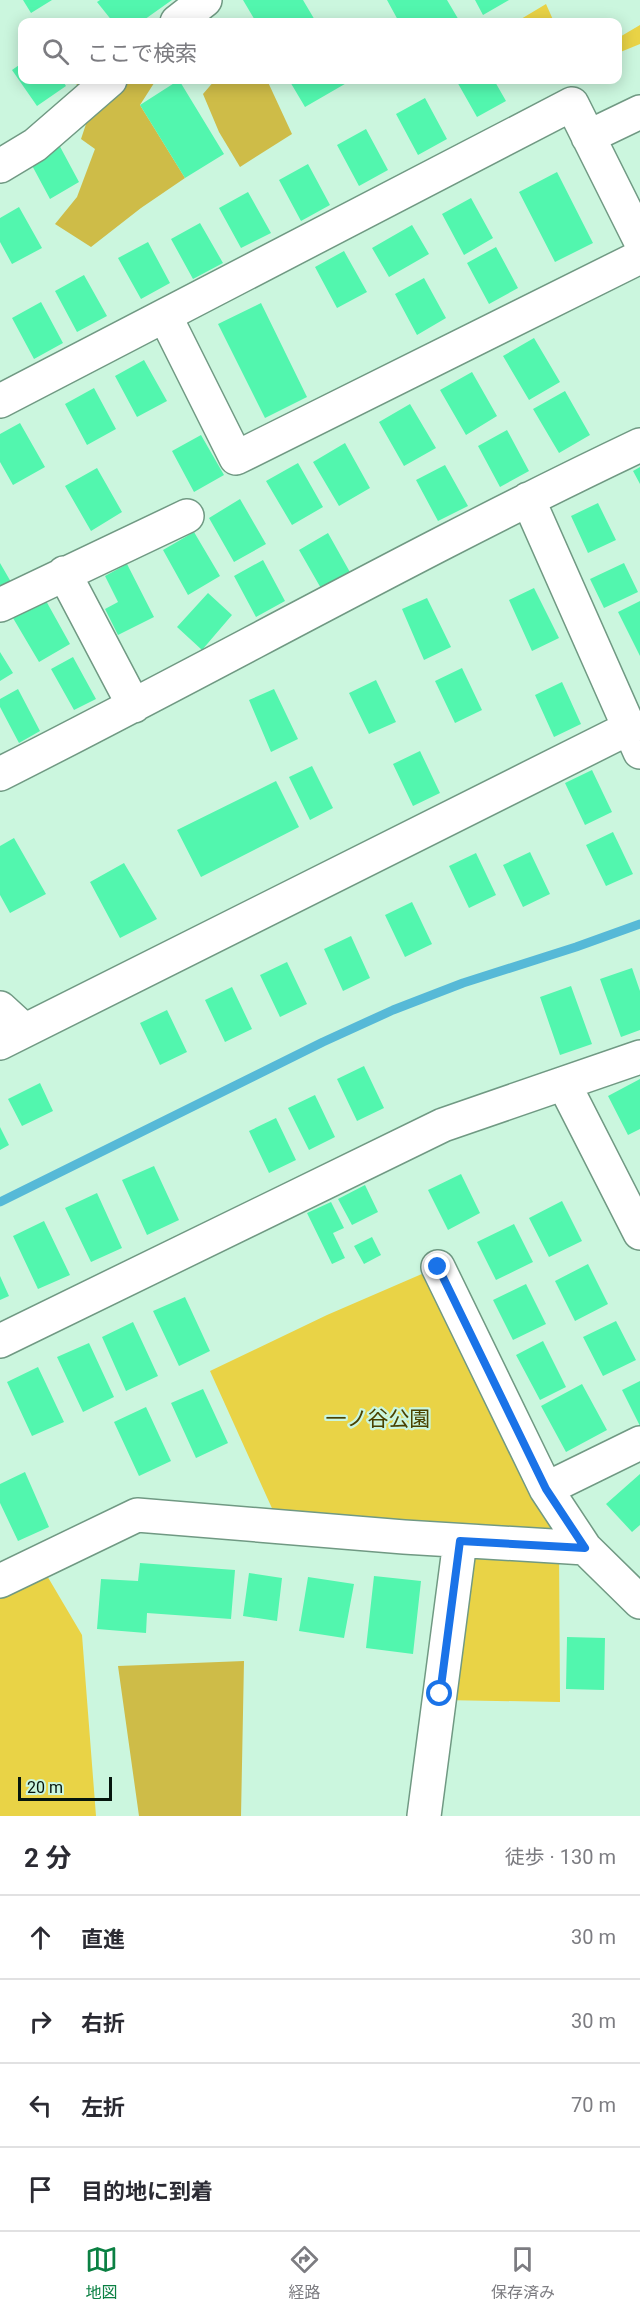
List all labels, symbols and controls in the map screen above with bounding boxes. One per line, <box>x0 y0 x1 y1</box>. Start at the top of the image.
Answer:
search box <box>18 18 622 84</box>
icon: search <box>39 35 72 68</box>
text: ここで検索 <box>87 41 197 66</box>
route end <box>424 1253 450 1279</box>
park label: 一ノ谷公園 <box>326 1407 431 1431</box>
route start <box>426 1680 452 1706</box>
scale bar <box>18 1774 112 1802</box>
text: 20 m <box>27 1778 63 1797</box>
text: 2 分 <box>24 1843 71 1873</box>
text: 徒歩 · 130 m <box>505 1845 616 1869</box>
icon: ahead <box>24 1921 57 1954</box>
text: 30 m <box>571 1925 616 1949</box>
text: 直進 <box>81 1927 125 1952</box>
icon: right <box>24 2005 57 2038</box>
text: 30 m <box>571 2009 616 2033</box>
text: 右折 <box>81 2011 125 2036</box>
icon: left <box>24 2089 57 2122</box>
text: 70 m <box>571 2093 616 2117</box>
text: 左折 <box>81 2095 125 2120</box>
icon: arrive <box>24 2173 57 2206</box>
text: 目的地に到着 <box>81 2179 213 2204</box>
tab: 地図 <box>85 2243 118 2303</box>
tab: 経路 <box>288 2243 321 2303</box>
tab: 保存済み <box>491 2243 555 2303</box>

